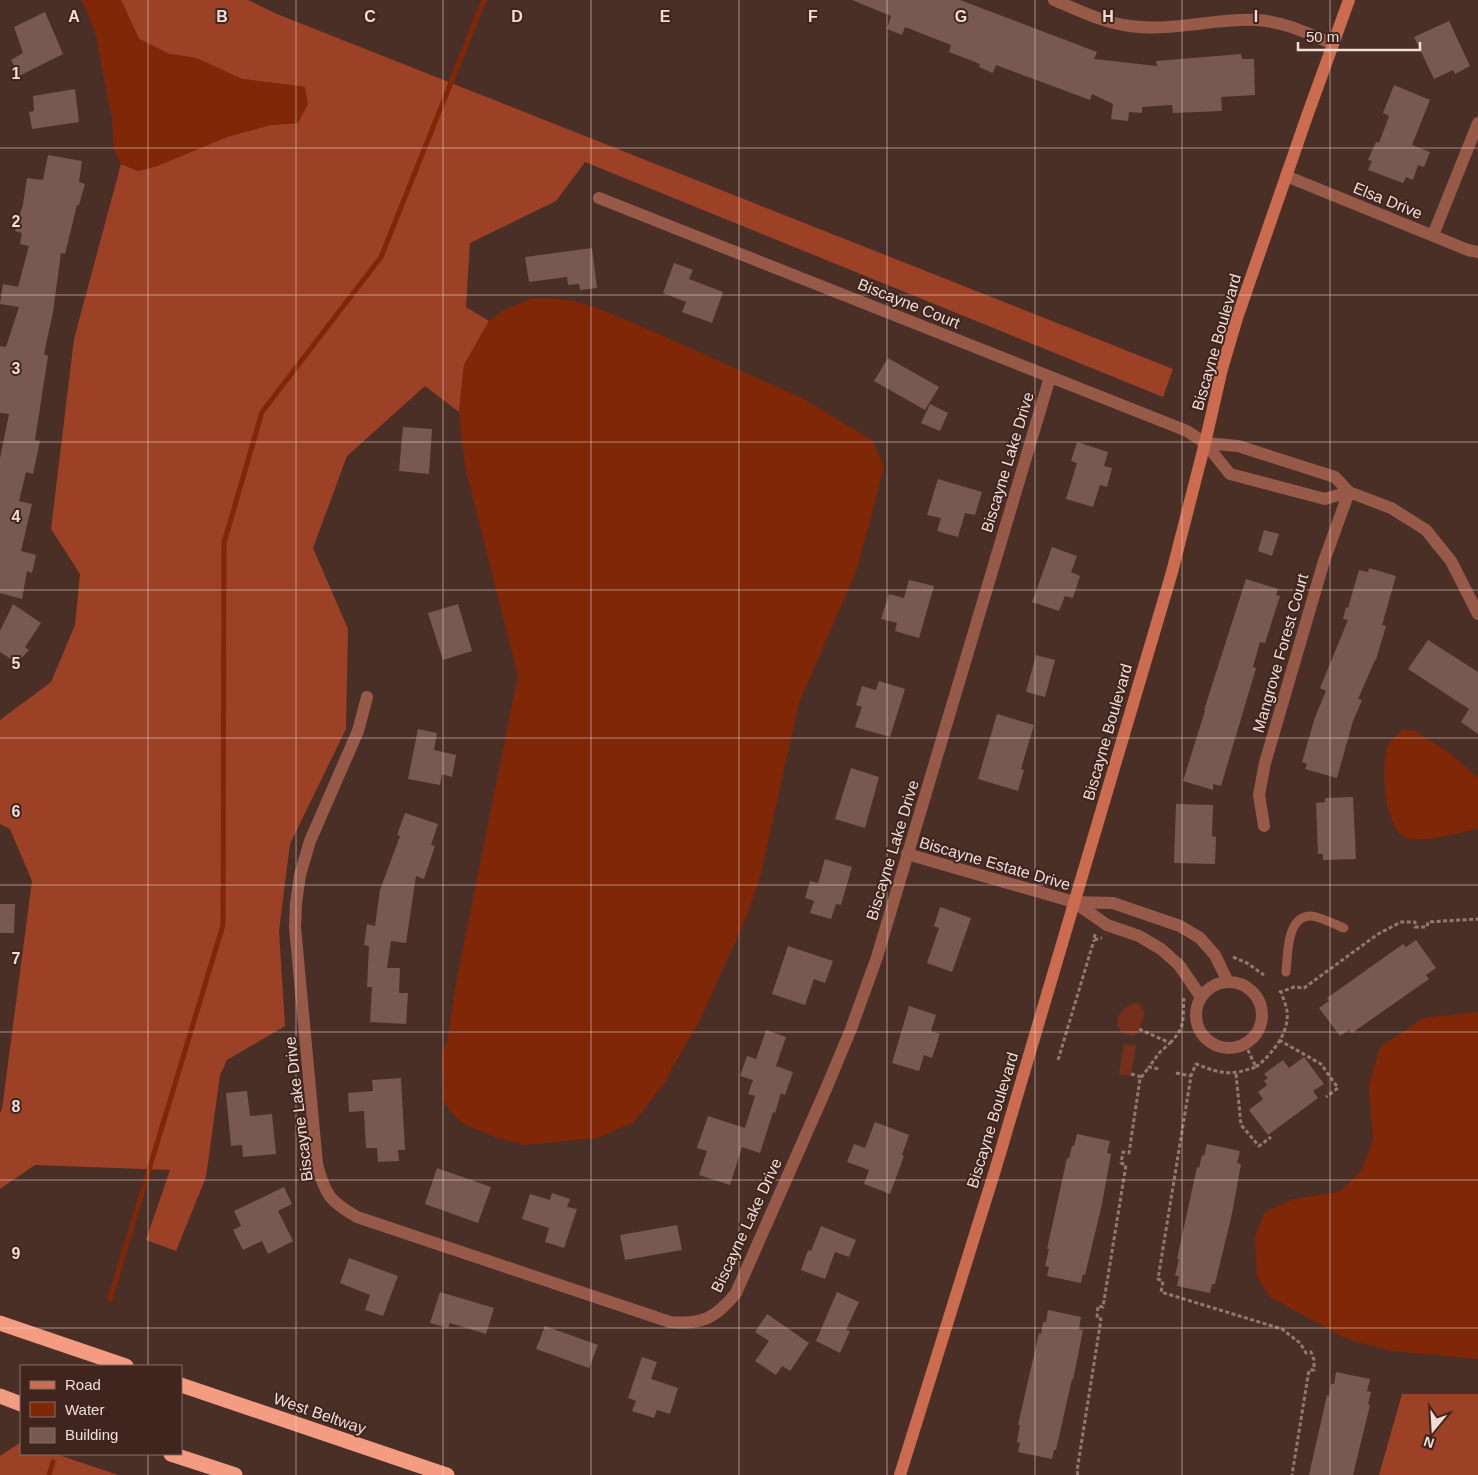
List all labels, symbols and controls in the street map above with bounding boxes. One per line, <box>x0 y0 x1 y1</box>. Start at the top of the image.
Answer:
text: A <box>68 8 80 25</box>
text: B <box>216 8 228 25</box>
text: C <box>364 8 376 25</box>
text: D <box>511 8 523 25</box>
text: E <box>660 8 671 25</box>
text: F <box>808 8 818 25</box>
text: G <box>955 8 967 25</box>
text: H <box>1102 8 1114 25</box>
text: I <box>1254 8 1258 25</box>
scale bar <box>1298 20 1420 52</box>
text: 50 m <box>1306 28 1339 45</box>
text: 1 <box>12 65 21 82</box>
street label: Elsa Drive <box>1351 179 1425 222</box>
text: 2 <box>12 213 21 230</box>
street label: Biscayne Boulevard <box>1189 272 1244 412</box>
street label: Biscayne Court <box>855 275 963 332</box>
text: 3 <box>12 360 21 377</box>
street label: Biscayne Lake Drive <box>978 390 1037 534</box>
text: 4 <box>12 508 21 525</box>
street label: Mangrove Forest Court <box>1250 571 1311 735</box>
text: 5 <box>12 655 21 672</box>
street label: Biscayne Boulevard <box>1080 662 1135 802</box>
street label: Biscayne Lake Drive <box>863 778 922 922</box>
text: 6 <box>12 803 21 820</box>
street label: Biscayne Estate Drive <box>917 834 1073 893</box>
text: 7 <box>12 950 21 967</box>
street label: Biscayne Lake Drive <box>281 1035 316 1182</box>
street label: Biscayne Boulevard <box>964 1050 1021 1190</box>
text: 8 <box>12 1098 21 1115</box>
street label: Biscayne Lake Drive <box>708 1155 785 1295</box>
text: 9 <box>12 1245 21 1262</box>
legend <box>20 1365 182 1455</box>
text: Road <box>65 1376 101 1393</box>
street label: West Beltway <box>271 1390 368 1437</box>
text: Water <box>65 1401 104 1418</box>
north arrow <box>1408 1405 1458 1455</box>
text: Building <box>65 1426 118 1443</box>
text: N <box>1422 1433 1436 1452</box>

